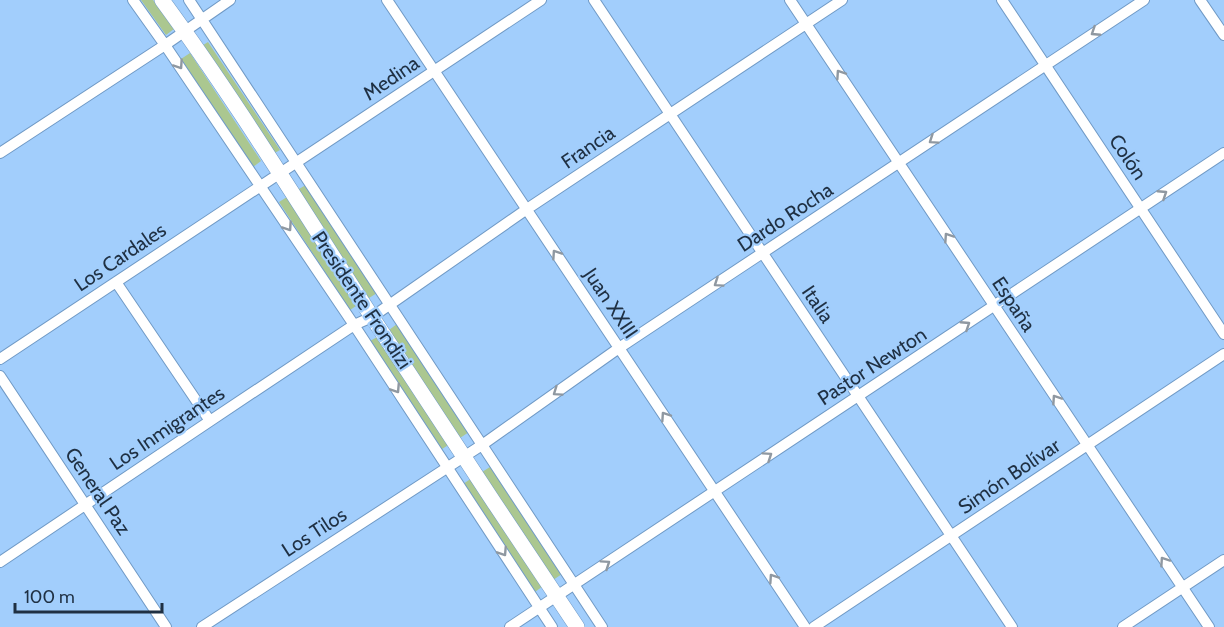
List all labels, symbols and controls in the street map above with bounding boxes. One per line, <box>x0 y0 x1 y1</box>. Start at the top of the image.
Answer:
one-way arrow <box>1091 25 1102 36</box>
street label: Medina <box>358 50 424 105</box>
one-way arrow <box>172 58 183 69</box>
one-way arrow <box>836 70 847 81</box>
street label: Francia <box>557 120 620 174</box>
street label: Colón <box>1104 130 1152 184</box>
one-way arrow <box>929 133 939 145</box>
street label: Dardo Rocha <box>733 177 838 257</box>
one-way arrow <box>1157 189 1167 201</box>
street label: Los Cardales <box>70 218 170 296</box>
one-way arrow <box>281 220 292 231</box>
street label: Presidente Frondizi <box>307 227 417 373</box>
one-way arrow <box>944 232 955 243</box>
one-way arrow <box>552 250 564 260</box>
street label: Juan XXIII <box>578 262 643 343</box>
street label: España <box>987 272 1041 336</box>
one-way arrow <box>714 276 725 287</box>
street label: Italia <box>797 281 839 328</box>
one-way arrow <box>959 321 970 332</box>
street label: Pastor Newton <box>813 322 931 410</box>
street label: Los Inmigrantes <box>105 381 229 475</box>
one-way arrow <box>389 382 400 393</box>
one-way arrow <box>552 385 563 396</box>
one-way arrow <box>1052 394 1063 405</box>
one-way arrow <box>660 412 672 422</box>
street label: Simón Bolívar <box>954 433 1065 519</box>
street label: General Paz <box>60 443 136 539</box>
one-way arrow <box>762 452 773 463</box>
street label: Los Tilos <box>277 502 351 562</box>
one-way arrow <box>496 545 507 556</box>
one-way arrow <box>1160 557 1172 567</box>
one-way arrow <box>599 560 610 571</box>
one-way arrow <box>769 574 780 585</box>
scale bar <box>15 576 162 614</box>
text: 100 m <box>24 586 75 608</box>

